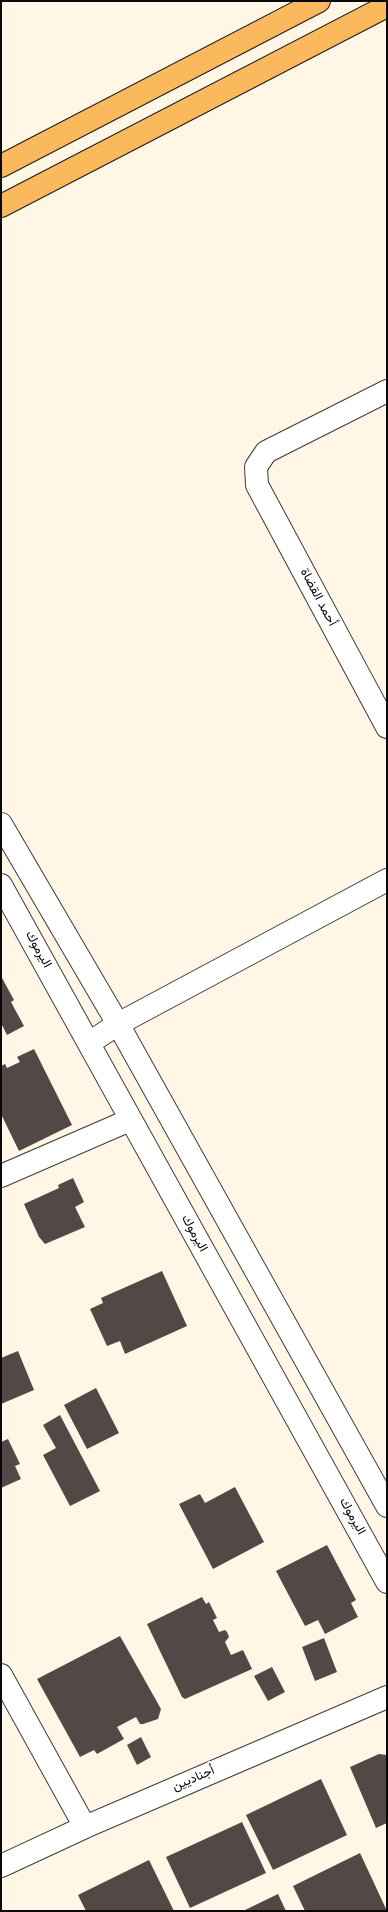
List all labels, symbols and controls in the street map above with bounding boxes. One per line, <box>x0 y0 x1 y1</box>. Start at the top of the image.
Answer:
street label: أحمد القضاة <box>295 566 339 630</box>
street label: اليرموك <box>20 929 54 971</box>
street label: اليرموك <box>176 1213 210 1255</box>
street label: اليرموك <box>334 1496 368 1538</box>
street label: أجناديين <box>170 1764 218 1796</box>

